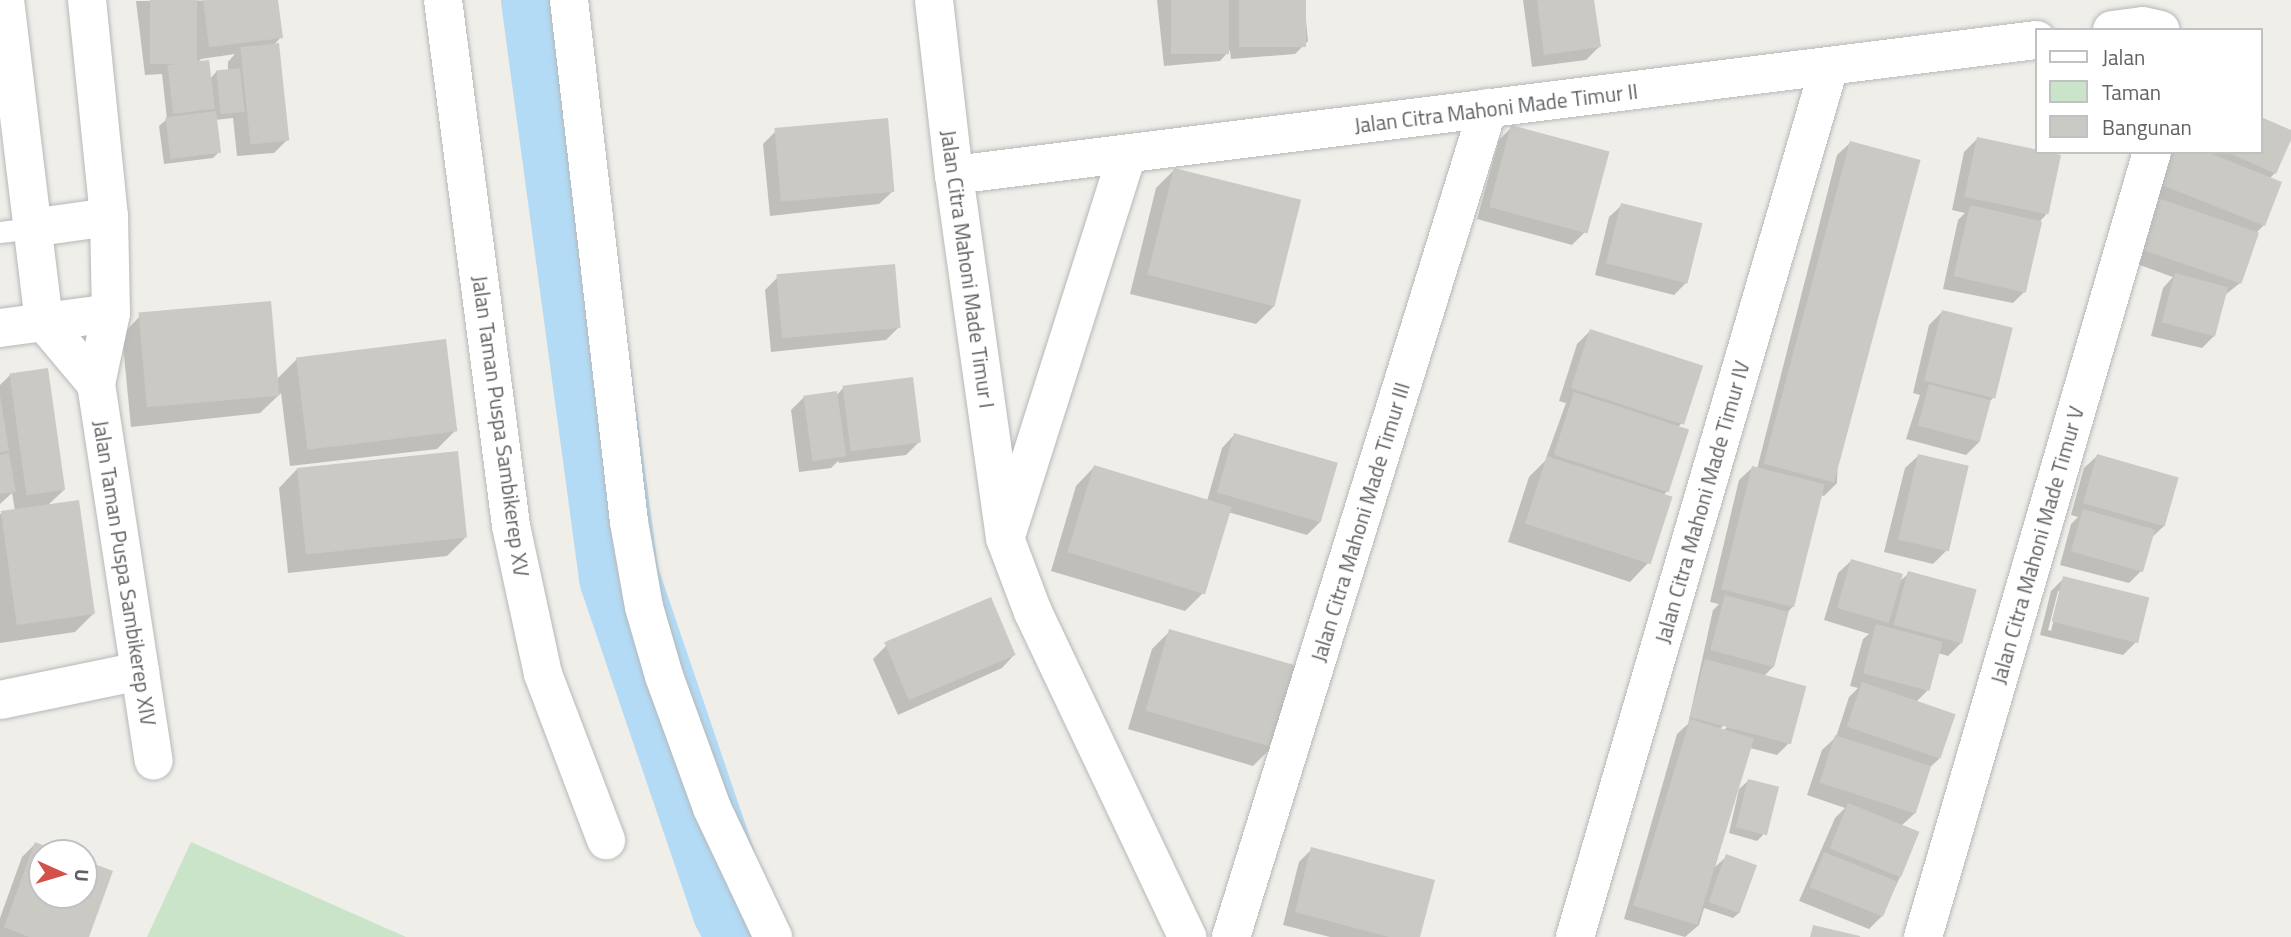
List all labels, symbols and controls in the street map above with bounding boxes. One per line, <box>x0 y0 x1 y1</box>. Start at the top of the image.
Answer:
legend <box>2036 28 2263 154</box>
text: Jalan <box>2102 41 2145 73</box>
text: Taman <box>2102 76 2161 108</box>
street label: Jalan Citra Mahoni Made Timur II <box>1353 78 1639 138</box>
text: Bangunan <box>2102 111 2192 143</box>
street label: Jalan Citra Mahoni Made Timur I <box>936 128 1000 410</box>
street label: Jalan Taman Puspa Sambikerep XV <box>467 274 535 578</box>
street label: Jalan Citra Mahoni Made Timur IV <box>1650 358 1754 646</box>
street label: Jalan Citra Mahoni Made Timur III <box>1305 379 1415 665</box>
street label: Jalan Citra Mahoni Made Timur V <box>1985 403 2089 687</box>
street label: Jalan Taman Puspa Sambikerep XIV <box>88 418 162 728</box>
north arrow <box>28 839 98 909</box>
text: U <box>68 868 97 883</box>

